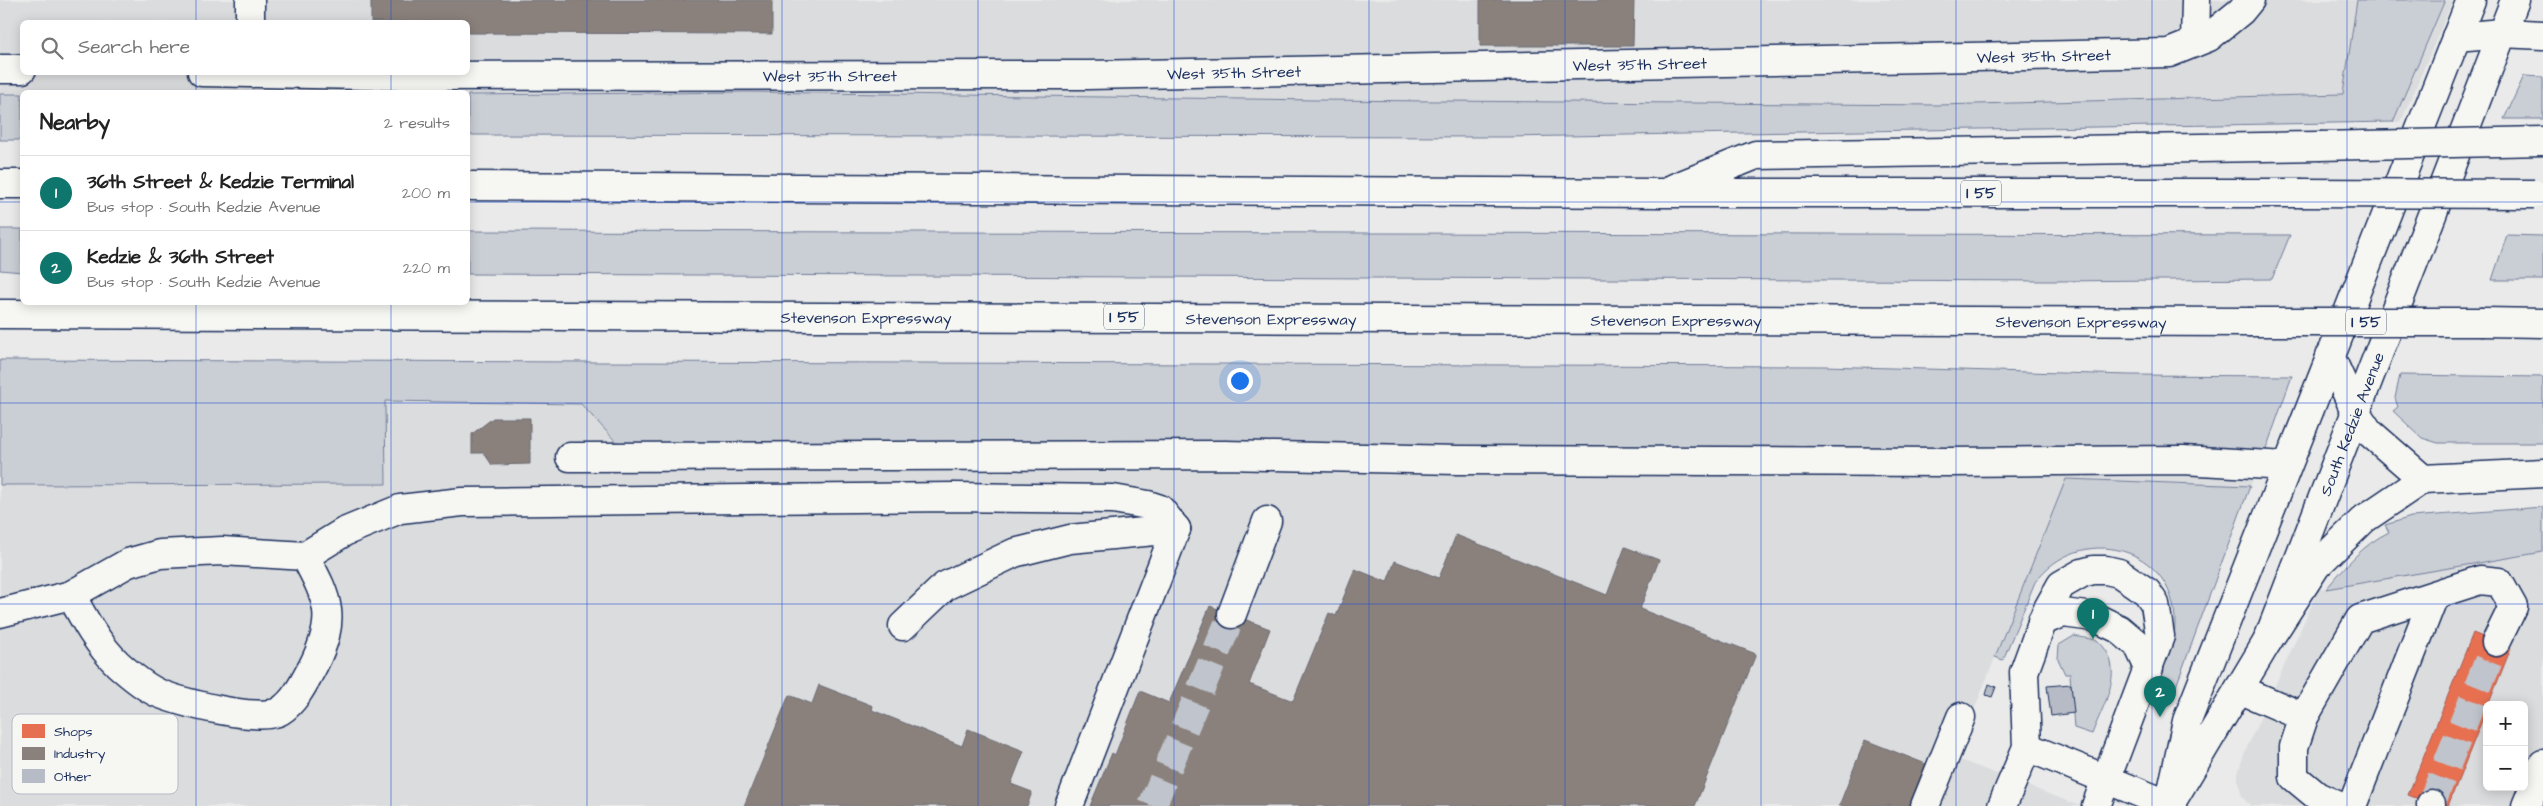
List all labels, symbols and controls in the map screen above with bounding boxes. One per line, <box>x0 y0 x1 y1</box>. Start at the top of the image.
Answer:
search box <box>20 20 470 75</box>
icon: search <box>38 34 66 62</box>
text: Search here <box>78 34 190 61</box>
street label: West 35th Street <box>1976 44 2112 69</box>
street label: West 35th Street <box>1573 52 1708 77</box>
street label: West 35th Street <box>1167 61 1302 85</box>
street label: West 35th Street <box>763 65 898 87</box>
text: Nearby <box>40 108 110 137</box>
text: 2 results <box>384 112 450 134</box>
text: 36th Street & Kedzie Terminal <box>87 169 354 196</box>
road number: I 55 <box>1961 180 2001 206</box>
text: 1 <box>55 182 57 204</box>
text: 200 m <box>402 182 450 204</box>
text: Bus stop · South Kedzie Avenue <box>87 196 321 218</box>
text: Kedzie & 36th Street <box>87 244 274 271</box>
text: 2 <box>51 257 61 279</box>
text: 220 m <box>403 257 450 279</box>
text: Bus stop · South Kedzie Avenue <box>87 271 321 293</box>
road number: I 55 <box>1104 304 1144 330</box>
street label: Stevenson Expressway <box>780 307 952 330</box>
street label: Stevenson Expressway <box>1185 308 1357 332</box>
street label: Stevenson Expressway <box>1590 310 1762 333</box>
road number: I 55 <box>2346 310 2386 334</box>
street label: Stevenson Expressway <box>1995 311 2167 335</box>
street label: South Kedzie Avenue <box>2315 349 2390 499</box>
your location <box>1227 368 1253 394</box>
pin: 1 <box>2077 598 2109 639</box>
pin: 2 <box>2144 676 2176 717</box>
map controls <box>2483 701 2528 791</box>
button: + <box>2483 701 2528 746</box>
legend <box>12 714 178 794</box>
text: Shops <box>54 722 93 742</box>
text: Industry <box>54 744 106 764</box>
button: − <box>2483 746 2528 791</box>
text: Other <box>54 767 92 787</box>

